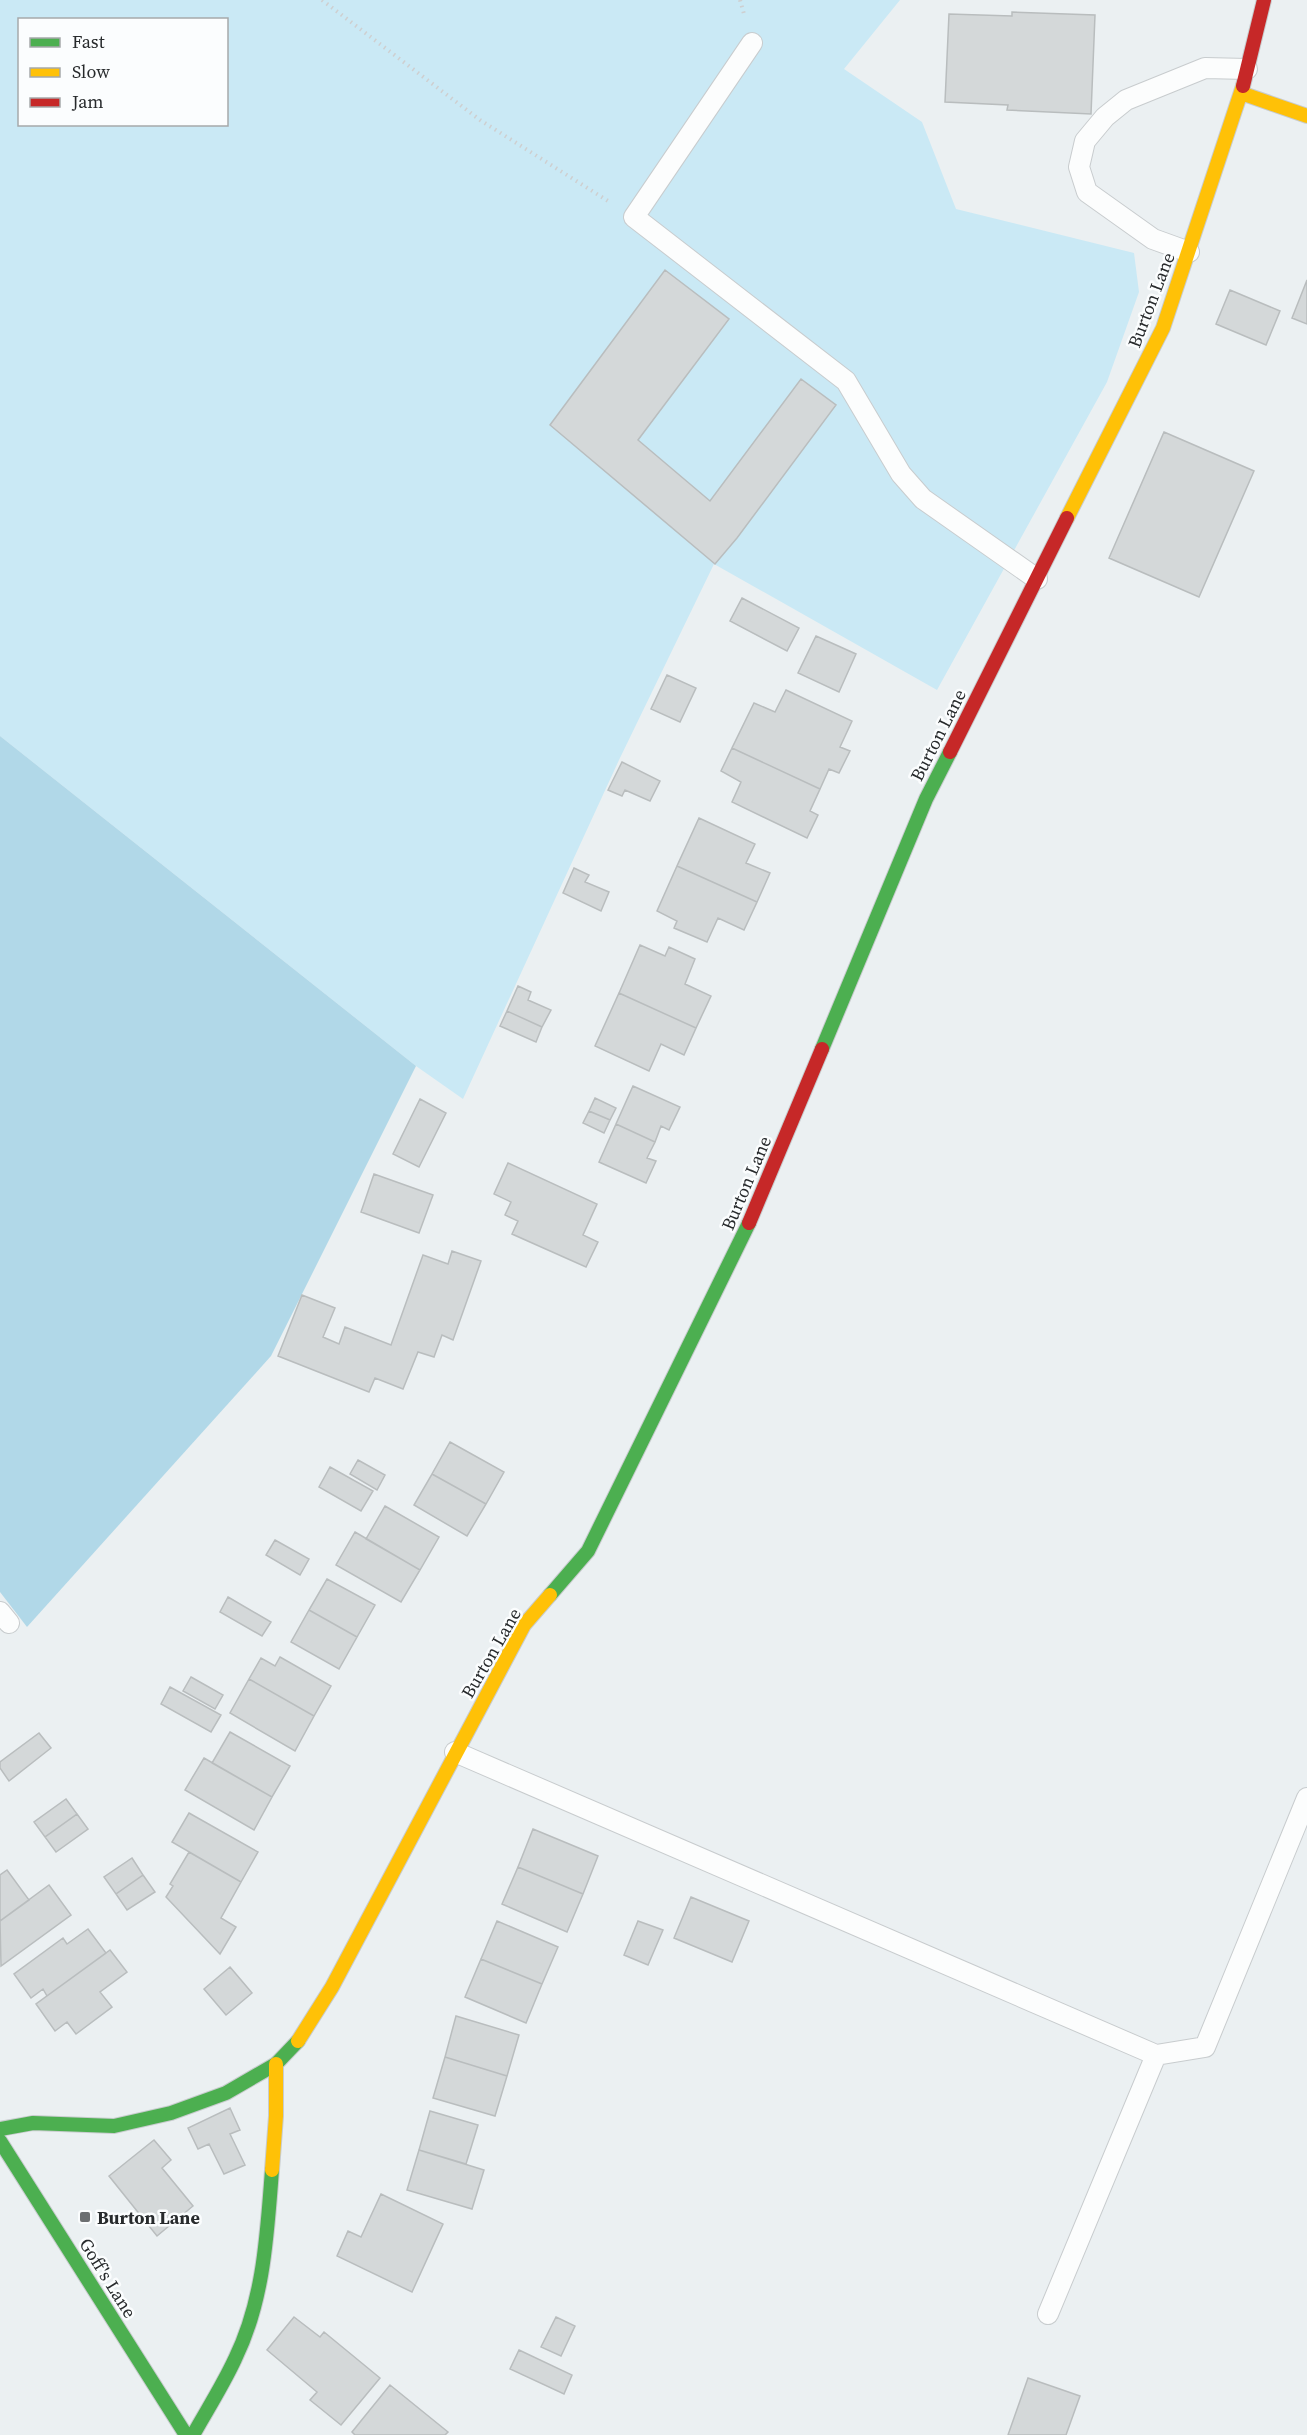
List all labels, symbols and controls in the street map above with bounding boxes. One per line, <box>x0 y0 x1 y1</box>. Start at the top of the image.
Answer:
legend <box>18 18 228 126</box>
text: Fast <box>72 29 105 54</box>
text: Slow <box>72 59 110 84</box>
text: Jam <box>71 89 104 114</box>
street label: Burton Lane <box>1121 249 1181 351</box>
street label: Burton Lane <box>904 685 972 785</box>
street label: Burton Lane <box>715 1132 777 1234</box>
street label: Burton Lane <box>455 1603 527 1703</box>
place label: Burton Lane <box>97 2205 200 2230</box>
marker: Burton Lane <box>78 2210 92 2224</box>
street label: Goff's Lane <box>74 2233 142 2323</box>

